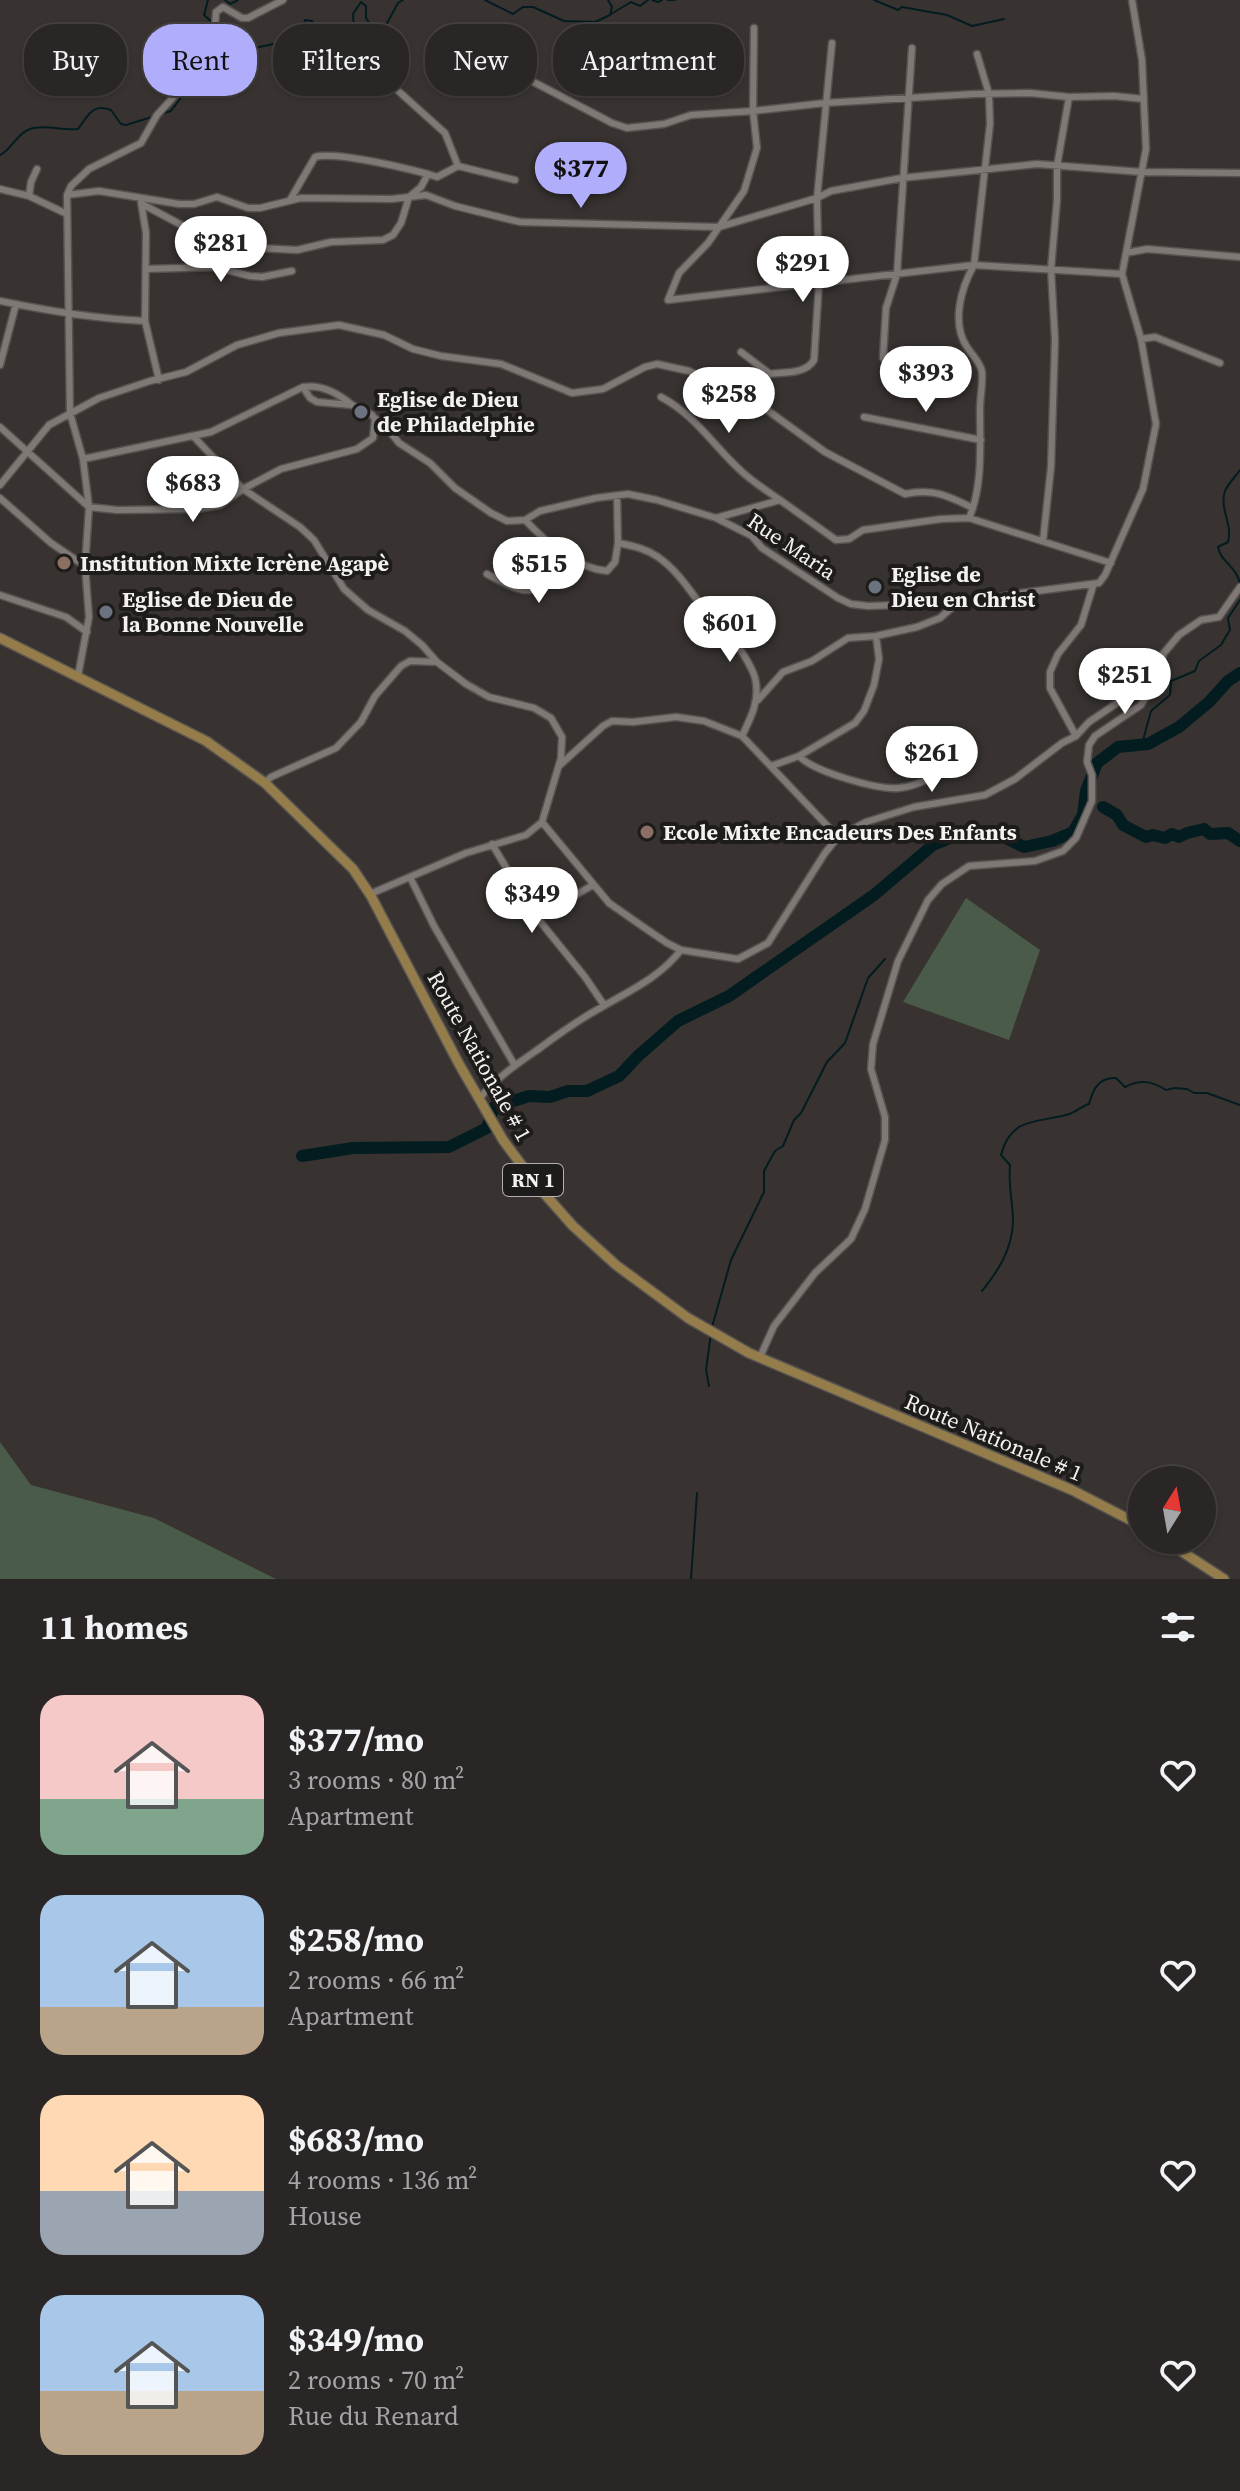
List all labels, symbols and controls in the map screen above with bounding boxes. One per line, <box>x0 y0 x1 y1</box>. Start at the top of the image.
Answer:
chip: Buy <box>24 24 127 96</box>
chip: Rent <box>143 24 257 96</box>
chip: Filters <box>273 24 409 96</box>
chip: New <box>425 24 537 96</box>
chip: Apartment <box>553 24 744 96</box>
pin: $377 <box>534 142 628 210</box>
text: $377 <box>553 150 609 186</box>
pin: $281 <box>174 216 268 284</box>
text: $281 <box>193 224 249 260</box>
pin: $291 <box>756 236 850 304</box>
text: $291 <box>775 244 831 280</box>
pin: $393 <box>879 346 973 414</box>
text: $393 <box>898 354 954 390</box>
pin: $258 <box>682 367 776 435</box>
text: $258 <box>701 375 757 411</box>
place label: Eglise de Dieu de Philadelphie <box>377 384 535 439</box>
marker: Eglise de Dieu de Philadelphie <box>352 403 370 421</box>
pin: $683 <box>146 456 240 524</box>
text: $683 <box>165 464 221 500</box>
street label: Rue Maria <box>742 505 843 587</box>
pin: $515 <box>492 537 586 605</box>
text: $515 <box>511 545 567 581</box>
place label: Institution Mixte Icrène Agapè <box>80 548 389 578</box>
marker: Institution Mixte Icrène Agapè <box>55 554 73 572</box>
place label: Eglise de Dieu en Christ <box>891 559 1036 614</box>
marker: Eglise de Dieu en Christ <box>866 578 884 596</box>
place label: Eglise de Dieu de la Bonne Nouvelle <box>122 584 304 639</box>
pin: $601 <box>683 596 777 664</box>
marker: Eglise de Dieu de la Bonne Nouvelle <box>97 603 115 621</box>
text: $601 <box>702 604 758 640</box>
pin: $251 <box>1078 648 1172 716</box>
text: $251 <box>1097 656 1153 692</box>
pin: $261 <box>885 726 979 794</box>
text: $261 <box>904 734 960 770</box>
place label: Ecole Mixte Encadeurs Des Enfants <box>663 817 1017 847</box>
marker: Ecole Mixte Encadeurs Des Enfants <box>638 823 656 841</box>
pin: $349 <box>485 867 579 935</box>
text: $349 <box>504 875 560 911</box>
street label: Route Nationale # 1 <box>421 966 539 1146</box>
road number: RN 1 <box>503 1164 563 1196</box>
street label: Route Nationale # 1 <box>901 1386 1087 1488</box>
north arrow <box>1128 1466 1216 1554</box>
map controls <box>1128 1466 1216 1554</box>
text: 11 homes <box>40 1604 188 1650</box>
icon: filters <box>1156 1605 1200 1649</box>
text: $377/mo <box>288 1716 424 1762</box>
icon: home <box>104 1727 200 1823</box>
icon: heart <box>1156 1753 1200 1797</box>
text: 3 rooms · 80 m² <box>288 1762 464 1798</box>
text: Apartment <box>288 1798 413 1834</box>
text: $258/mo <box>288 1916 424 1962</box>
icon: home <box>104 1927 200 2023</box>
icon: heart <box>1156 1953 1200 1997</box>
text: 2 rooms · 66 m² <box>288 1962 464 1998</box>
text: Apartment <box>288 1998 413 2034</box>
text: $683/mo <box>288 2116 424 2162</box>
icon: home <box>104 2127 200 2223</box>
icon: heart <box>1156 2153 1200 2197</box>
text: 4 rooms · 136 m² <box>288 2162 477 2198</box>
text: House <box>288 2198 362 2234</box>
text: $349/mo <box>288 2316 424 2362</box>
icon: home <box>104 2327 200 2423</box>
icon: heart <box>1156 2353 1200 2397</box>
text: 2 rooms · 70 m² <box>288 2362 464 2398</box>
text: Rue du Renard <box>288 2398 459 2434</box>

